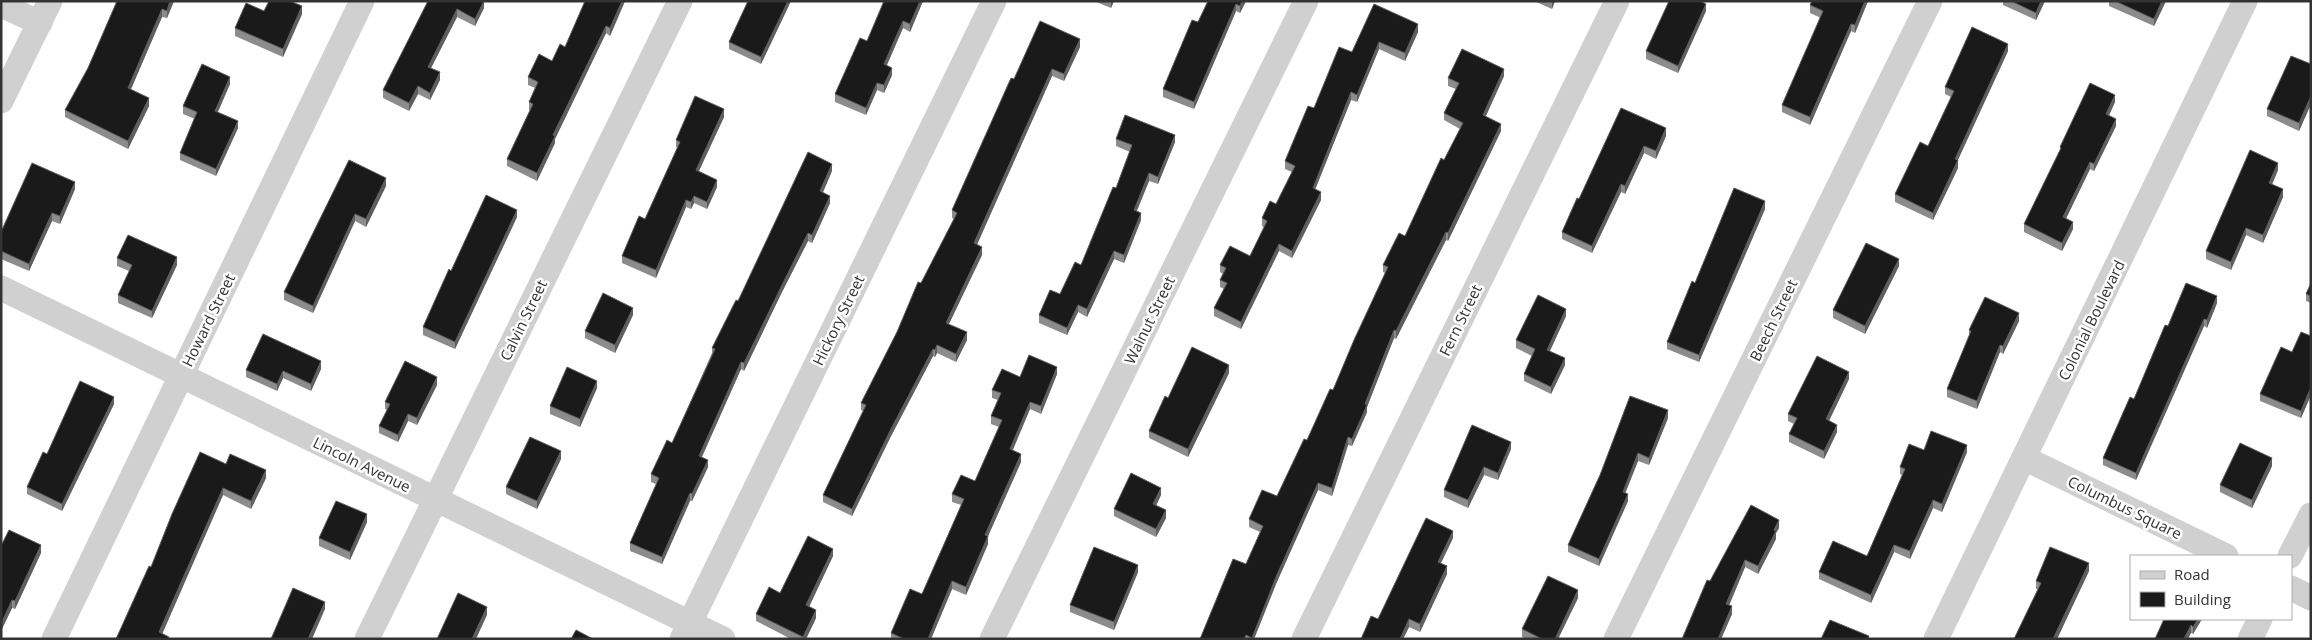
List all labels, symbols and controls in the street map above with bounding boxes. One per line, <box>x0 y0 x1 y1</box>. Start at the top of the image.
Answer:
street label: Colonial Boulevard <box>2053 256 2129 384</box>
street label: Howard Street <box>177 270 239 370</box>
street label: Hickory Street <box>807 271 869 369</box>
street label: Walnut Street <box>1119 273 1179 367</box>
street label: Calvin Street <box>495 276 551 364</box>
street label: Beech Street <box>1745 276 1801 364</box>
street label: Fern Street <box>1434 281 1486 359</box>
street label: Lincoln Avenue <box>310 432 414 496</box>
street label: Columbus Square <box>2065 471 2185 543</box>
legend <box>2130 555 2292 620</box>
text: Road <box>2174 564 2210 584</box>
text: Building <box>2174 589 2231 609</box>

